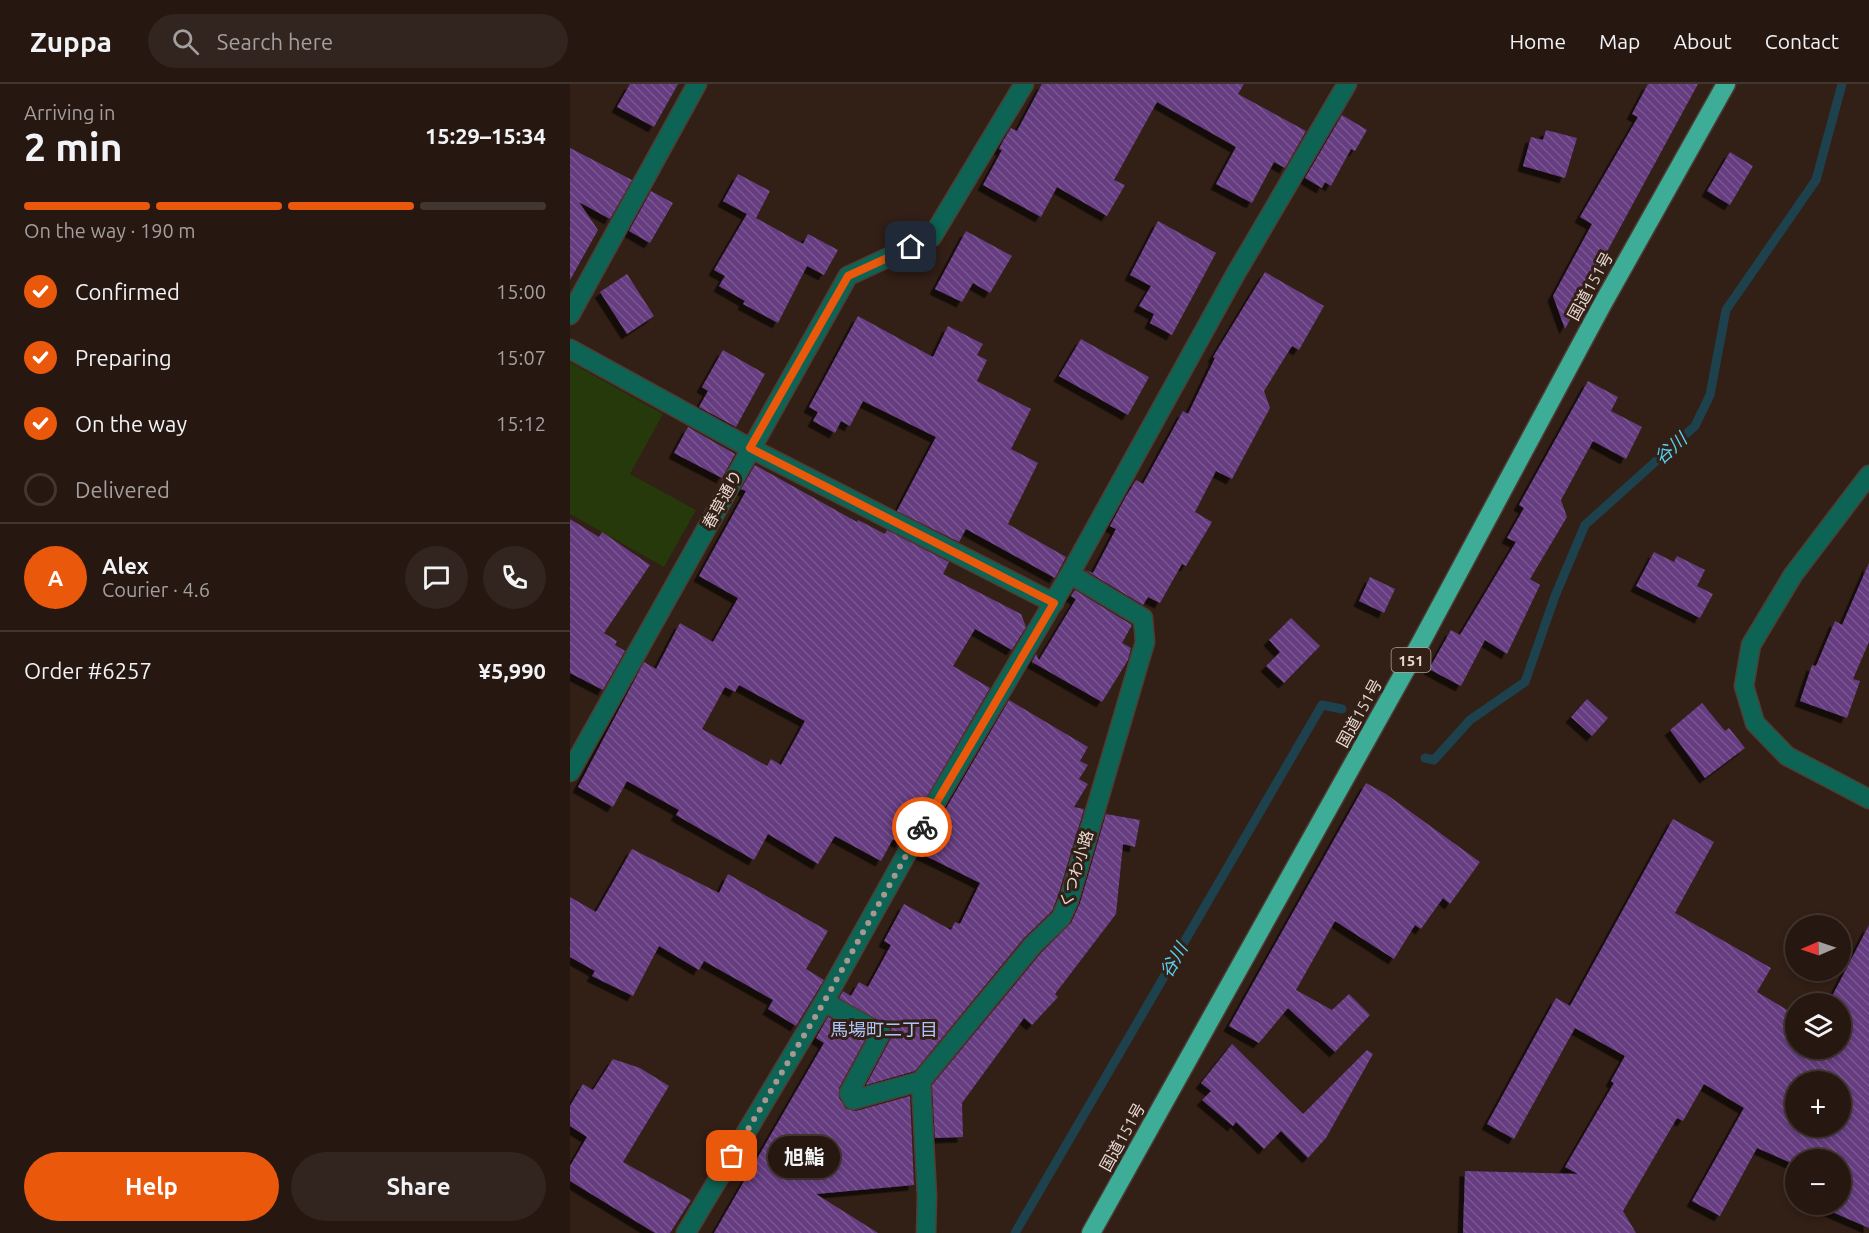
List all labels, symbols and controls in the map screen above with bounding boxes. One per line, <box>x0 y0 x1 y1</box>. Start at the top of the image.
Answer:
search box <box>148 14 568 68</box>
icon: search <box>169 25 202 58</box>
text: Zuppa <box>30 26 112 57</box>
text: Search here <box>217 29 333 54</box>
text: Home <box>1509 29 1566 53</box>
text: Map <box>1599 29 1640 53</box>
text: About <box>1673 29 1732 53</box>
text: Contact <box>1765 29 1839 53</box>
text: Arriving in <box>24 101 115 124</box>
text: 15:29–15:34 <box>425 123 546 148</box>
text: 2 min <box>24 125 123 168</box>
text: On the way · 190 m <box>24 219 196 242</box>
pin <box>885 221 936 272</box>
icon: home <box>894 230 927 263</box>
street label: 国道151号 <box>1564 249 1616 323</box>
icon: check <box>24 275 57 308</box>
text: Confirmed <box>75 279 180 304</box>
text: 15:00 <box>496 280 546 303</box>
icon: check <box>24 341 57 374</box>
text: Preparing <box>75 345 172 370</box>
text: 15:07 <box>496 346 546 369</box>
icon: check <box>24 407 57 440</box>
text: On the way <box>75 411 187 436</box>
text: 15:12 <box>496 412 546 435</box>
water label: 谷川 <box>1650 427 1692 467</box>
street label: 春草通り <box>699 467 745 531</box>
text: Delivered <box>75 477 170 502</box>
button: chat <box>405 546 468 609</box>
button: phone <box>483 546 546 609</box>
text: Alex <box>102 553 149 578</box>
text: A <box>48 565 63 590</box>
text: Courier · 4.6 <box>102 578 210 601</box>
road number: 151 <box>1392 648 1430 672</box>
text: Order #6257 <box>24 658 152 683</box>
text: ¥5,990 <box>479 658 546 683</box>
street label: 国道151号 <box>1333 676 1385 750</box>
courier <box>892 797 952 857</box>
icon: bike <box>906 811 939 844</box>
street label: くつわ小路 <box>1056 828 1096 910</box>
north arrow <box>1785 915 1851 981</box>
map controls <box>1785 915 1851 1215</box>
water label: 谷川 <box>1155 938 1192 981</box>
button: layers <box>1785 993 1851 1059</box>
district label: 馬場町二丁目 <box>830 1019 938 1039</box>
button: + <box>1785 1071 1851 1137</box>
street label: 国道151号 <box>1096 1100 1148 1174</box>
pin <box>706 1130 757 1181</box>
callout: 旭鮨 <box>768 1135 840 1177</box>
icon: bag <box>715 1139 748 1172</box>
text: 旭鮨 <box>784 1145 824 1168</box>
button: − <box>1785 1149 1851 1215</box>
button: Help <box>24 1152 279 1221</box>
button: Share <box>291 1152 546 1221</box>

